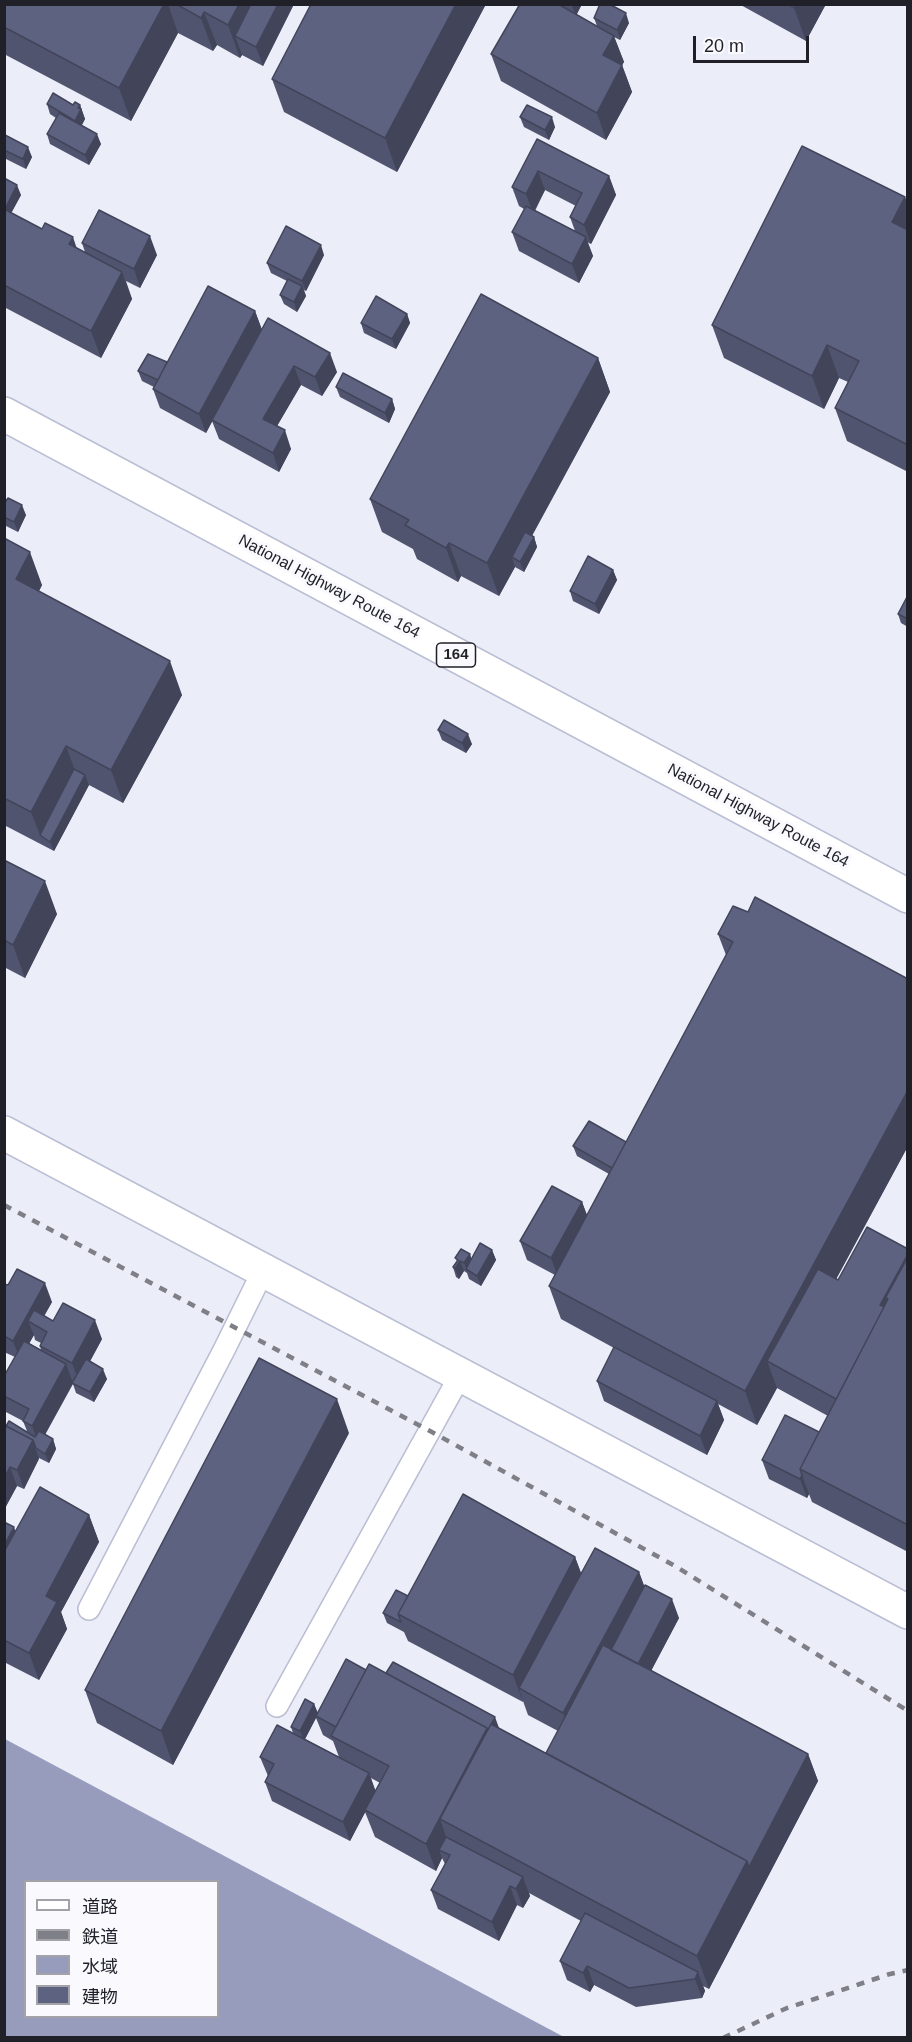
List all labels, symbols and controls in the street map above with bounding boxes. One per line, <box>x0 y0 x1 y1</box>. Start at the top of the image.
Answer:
scale bar <box>696 24 812 62</box>
text: 20 m <box>704 36 744 56</box>
street label: National Highway Route 164 <box>235 531 423 643</box>
road number: 164 <box>436 643 476 667</box>
street label: National Highway Route 164 <box>664 760 852 872</box>
legend <box>24 1880 219 2018</box>
text: 道路 <box>82 1897 118 1917</box>
text: 鉄道 <box>82 1927 118 1947</box>
text: 水域 <box>82 1957 118 1977</box>
text: 建物 <box>82 1987 118 2007</box>

